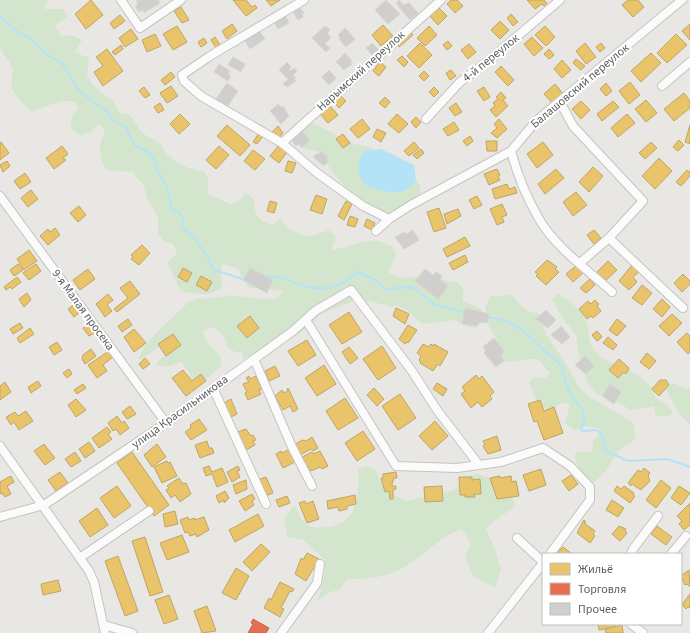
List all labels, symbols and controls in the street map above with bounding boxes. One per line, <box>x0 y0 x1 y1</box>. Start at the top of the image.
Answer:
street label: Нарымский переулок <box>313 27 409 115</box>
street label: 4-й переулок <box>459 30 523 86</box>
street label: Балашовский переулок <box>527 40 633 132</box>
street label: 9-я Малая просека <box>48 266 118 354</box>
street label: улица Красильникова <box>128 371 232 453</box>
legend <box>542 553 682 625</box>
text: Жильё <box>578 561 613 578</box>
text: Торговля <box>578 581 626 598</box>
text: Прочее <box>578 601 617 618</box>

